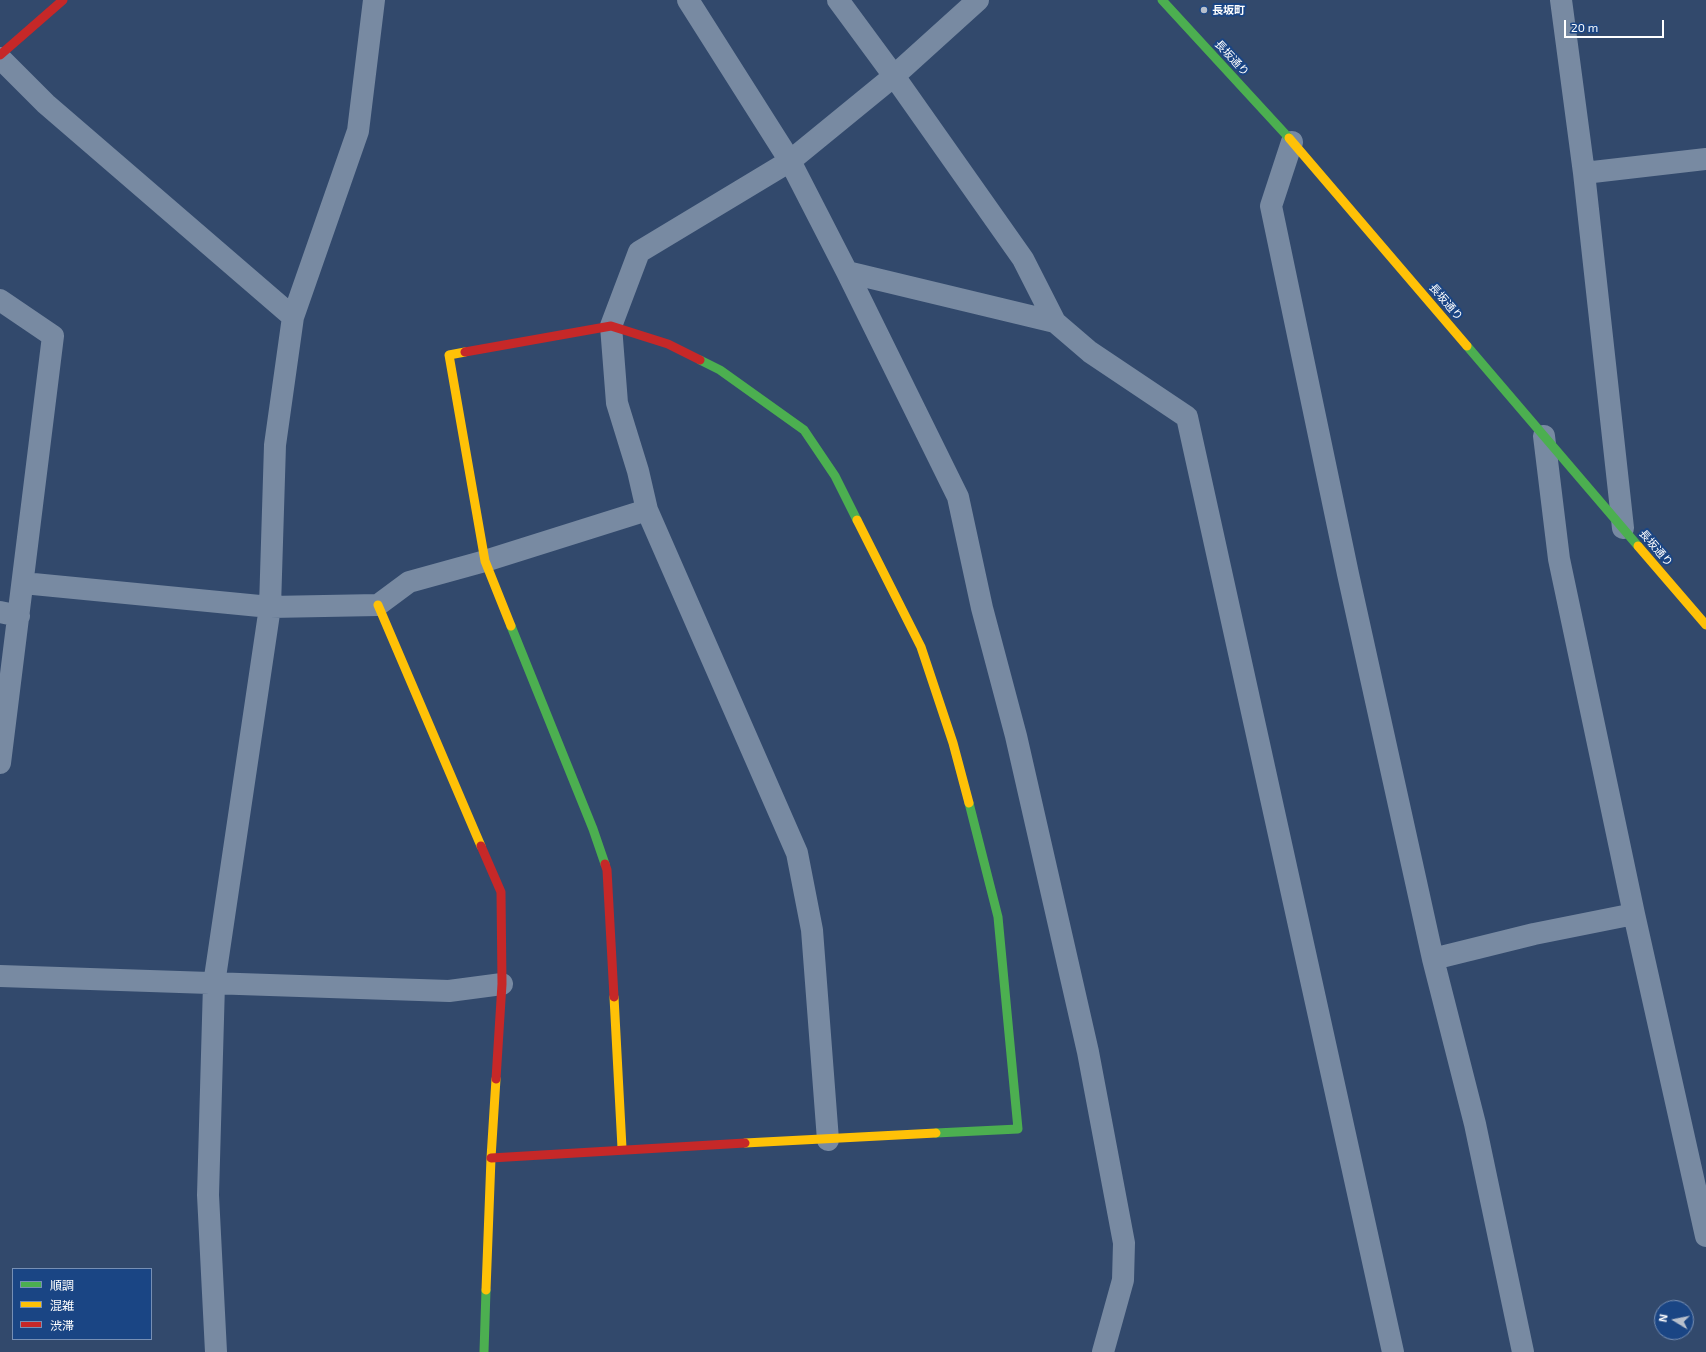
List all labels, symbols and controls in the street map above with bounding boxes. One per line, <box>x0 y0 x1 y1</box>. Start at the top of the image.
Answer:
place label: 長坂町 <box>1212 3 1245 17</box>
marker: 長坂町 <box>1199 5 1209 15</box>
scale bar <box>1566 12 1666 38</box>
text: 20 m <box>1571 20 1598 34</box>
street label: 長坂通り <box>1212 37 1252 79</box>
street label: 長坂通り <box>1427 281 1465 323</box>
street label: 長坂通り <box>1637 527 1675 569</box>
legend <box>12 1268 152 1340</box>
text: 順調 <box>50 1278 74 1292</box>
text: 混雑 <box>50 1298 74 1312</box>
north arrow <box>1654 1300 1694 1340</box>
text: N <box>1656 1313 1670 1323</box>
text: 渋滞 <box>50 1318 74 1332</box>

